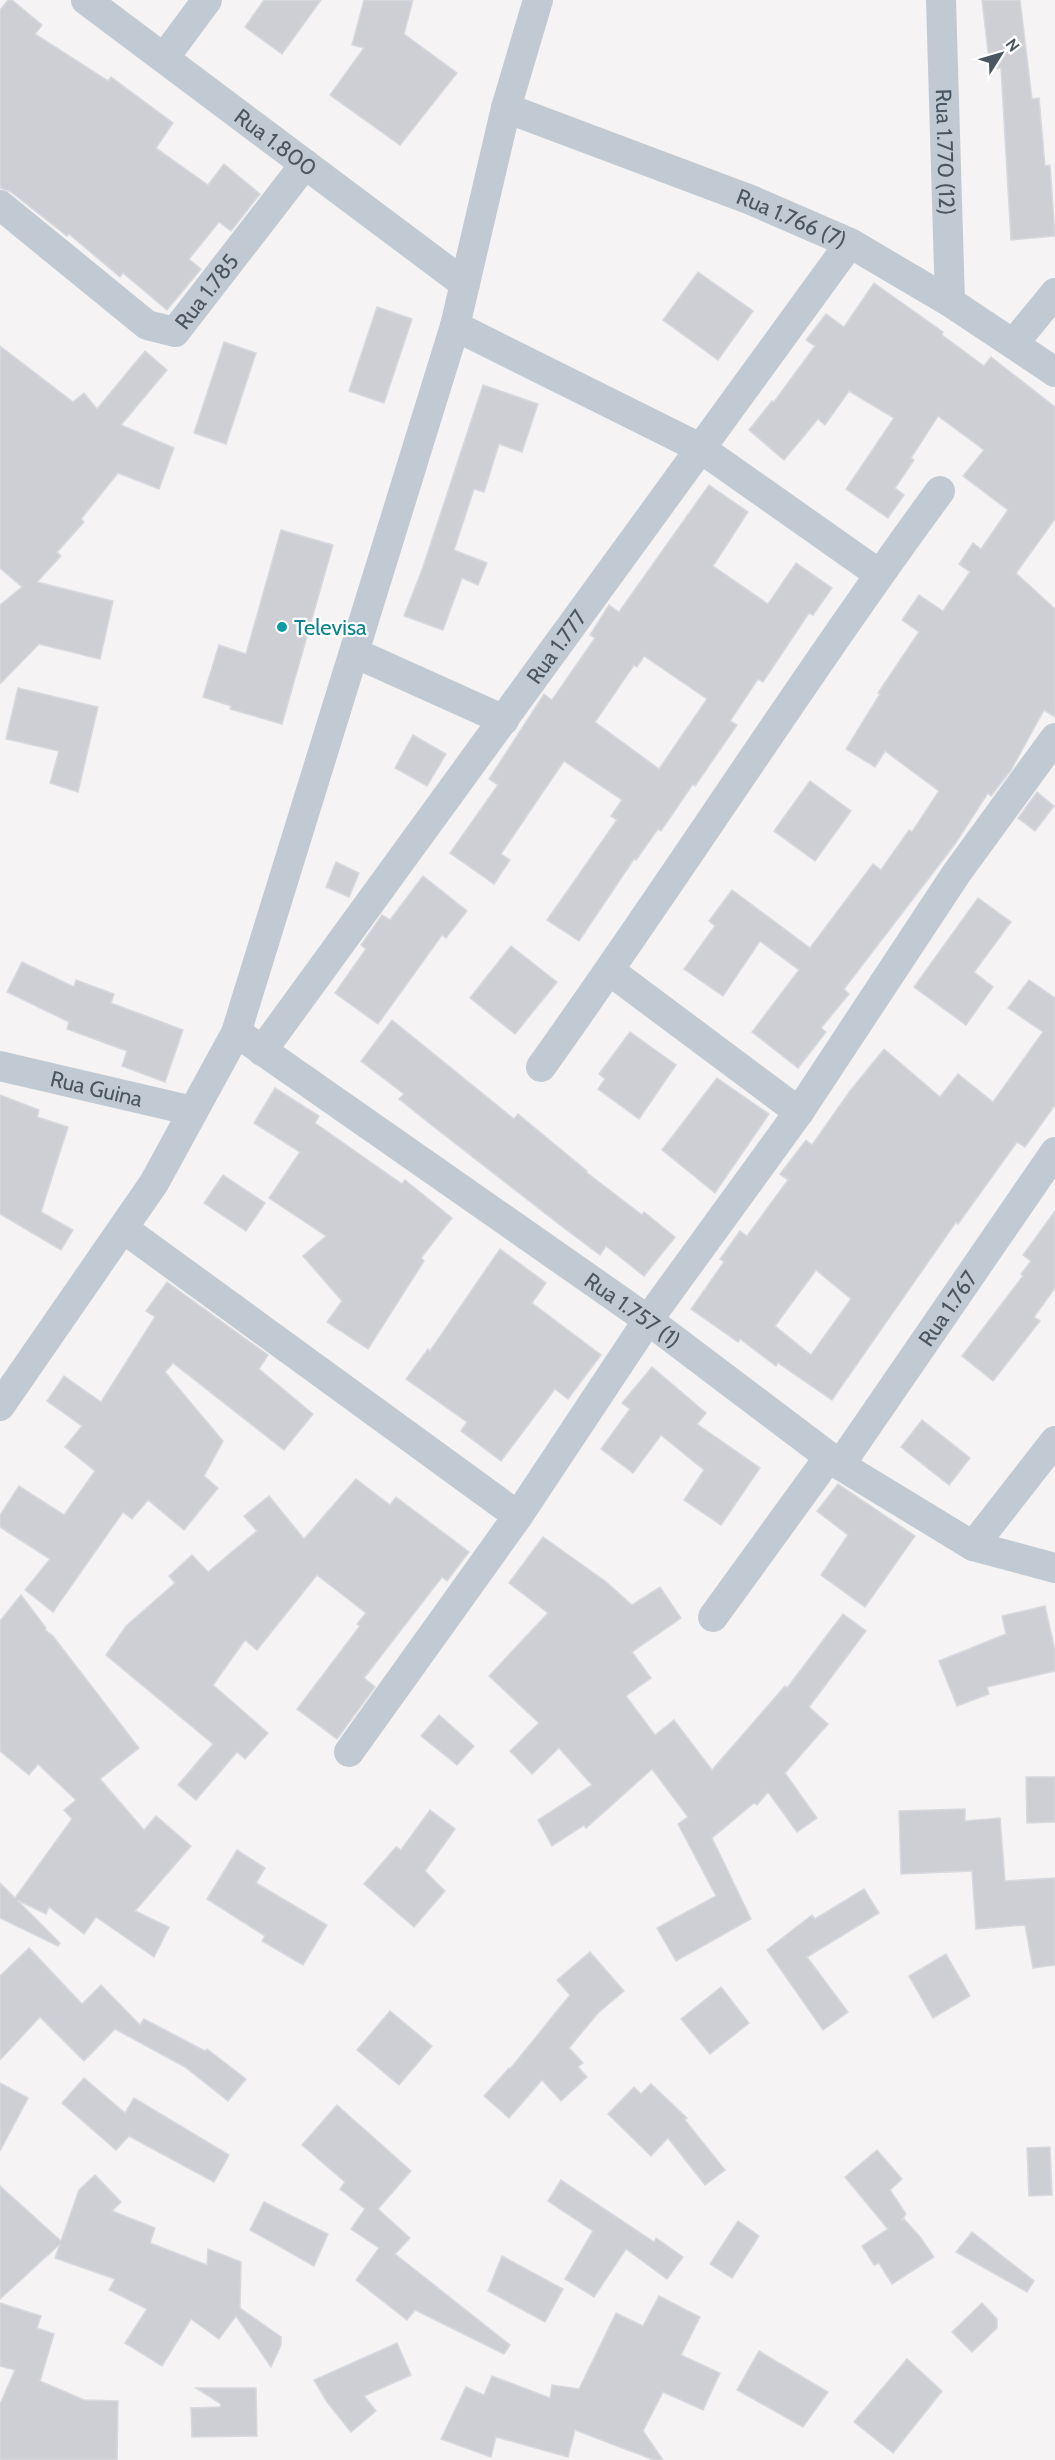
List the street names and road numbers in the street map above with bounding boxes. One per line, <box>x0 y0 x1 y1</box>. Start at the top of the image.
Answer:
street label: Rua 1.770 (12) <box>930 88 960 216</box>
street label: Rua 1.800 <box>229 103 322 182</box>
street label: Rua 1.766 (7) <box>733 183 851 254</box>
street label: Rua 1.785 <box>169 249 244 335</box>
street label: Rua 1.777 <box>521 605 593 689</box>
street label: Rua Guina <box>48 1065 145 1113</box>
street label: Rua 1.767 <box>913 1266 983 1352</box>
street label: Rua 1.757 (1) <box>579 1267 686 1354</box>

